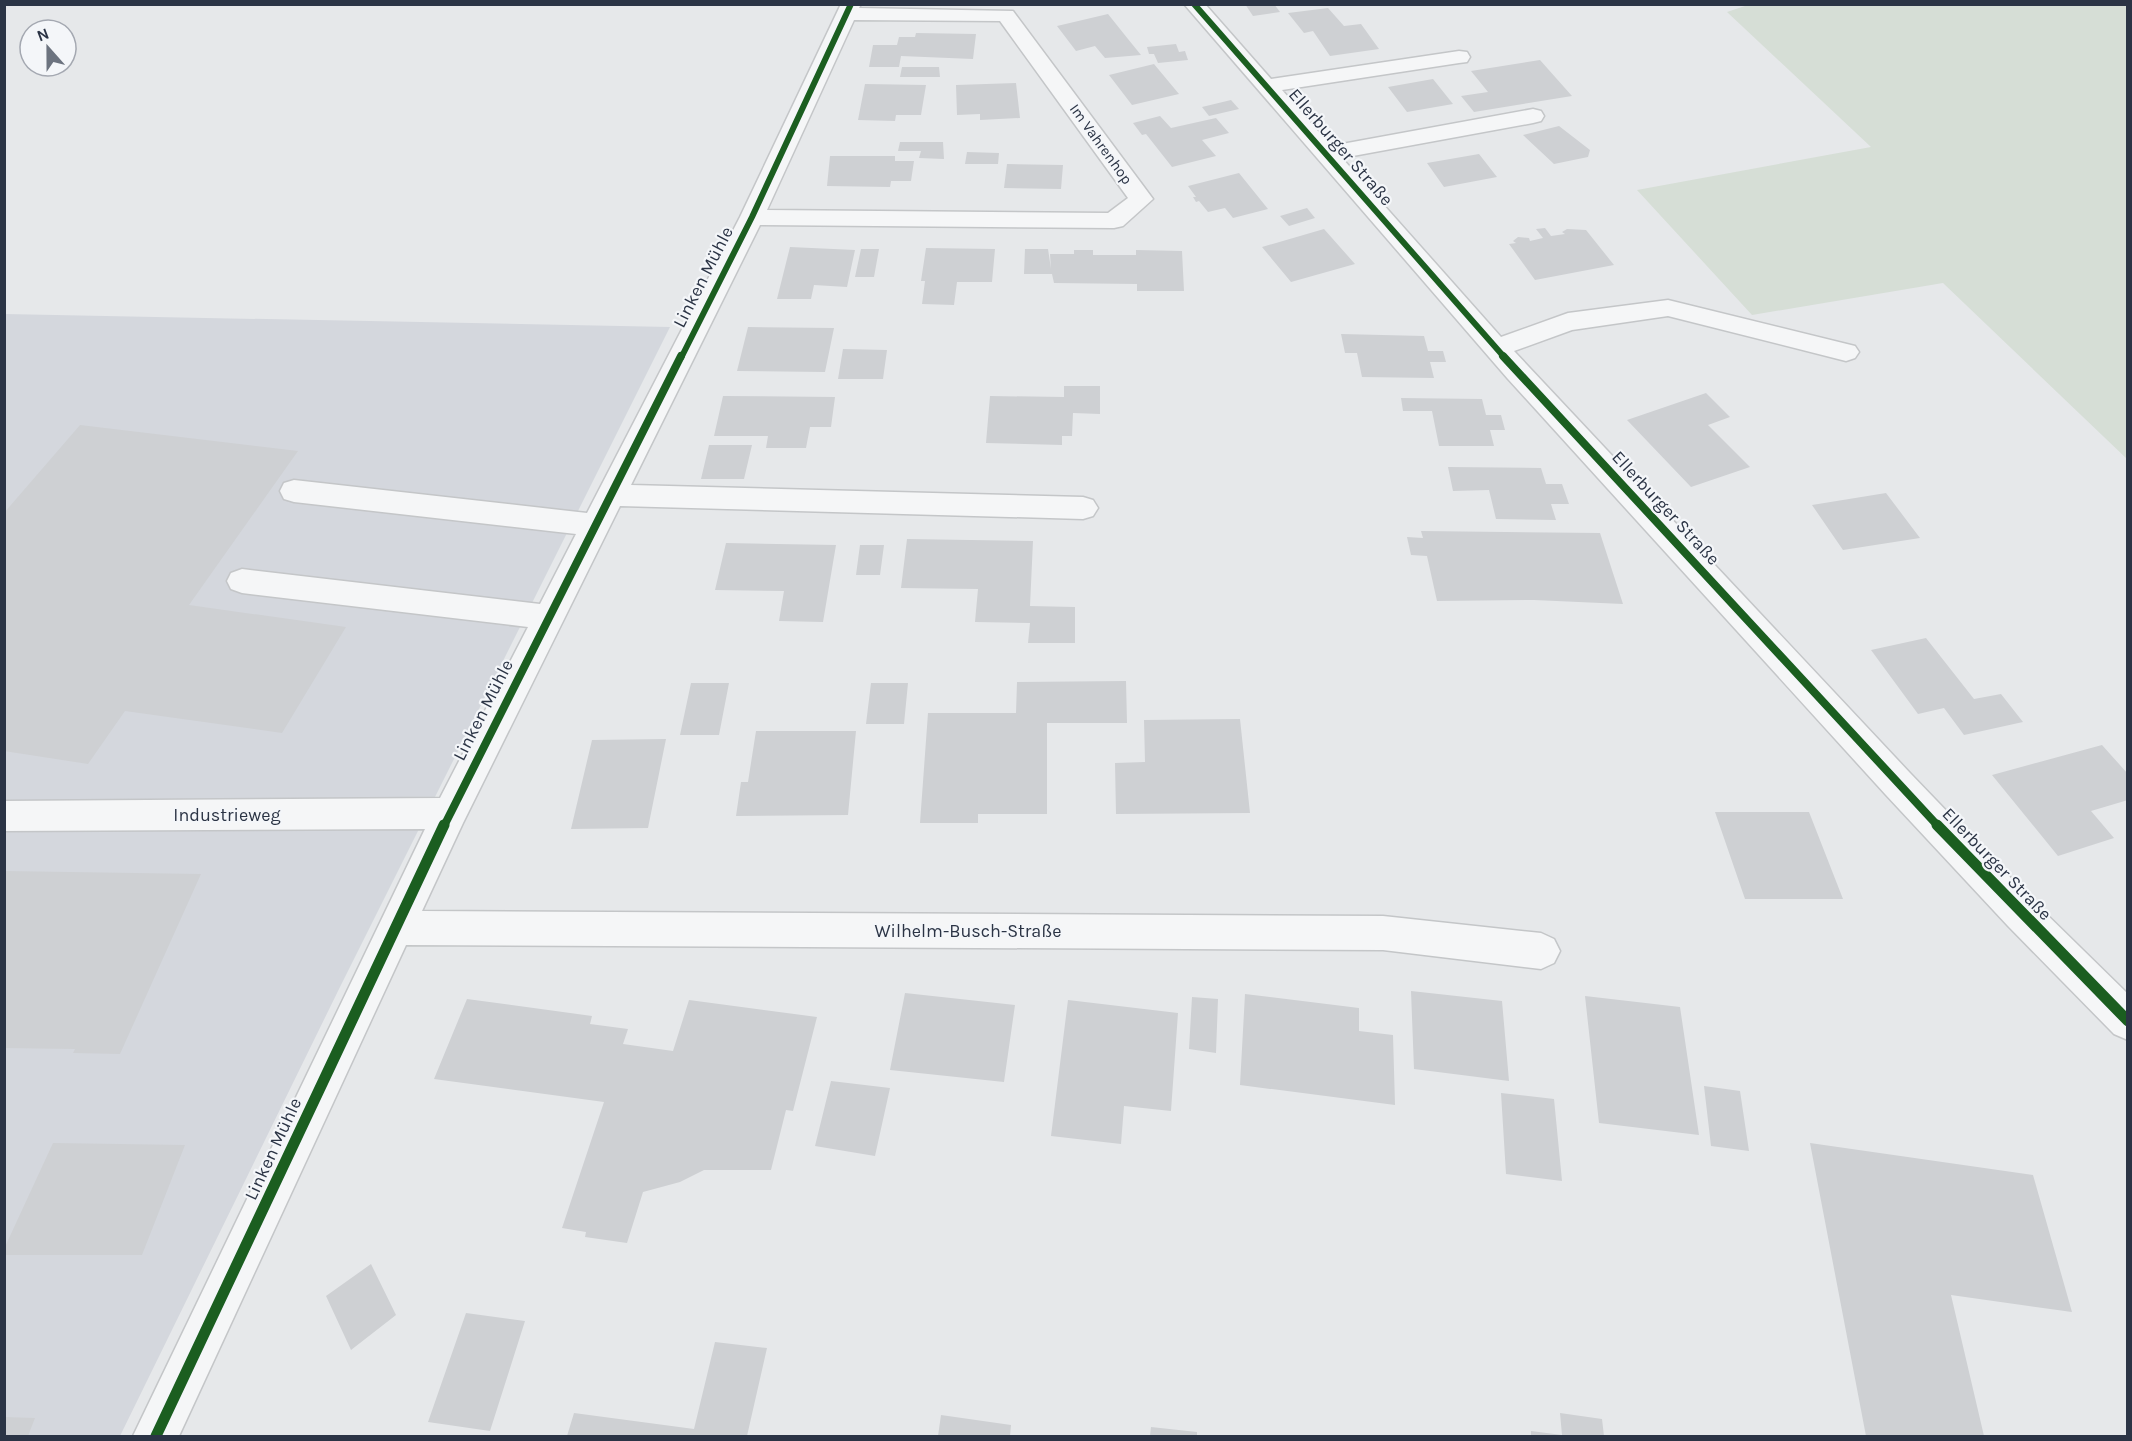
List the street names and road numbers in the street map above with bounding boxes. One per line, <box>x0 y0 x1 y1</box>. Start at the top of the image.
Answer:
street label: Ellerburger Straße <box>1284 84 1398 210</box>
street label: Im Vahrenhop <box>1066 100 1136 188</box>
street label: Linken Mühle <box>668 223 738 331</box>
street label: Ellerburger Straße <box>1607 446 1725 570</box>
street label: Linken Mühle <box>448 656 518 764</box>
street label: Ellerburger Straße <box>1938 803 2056 925</box>
street label: Industrieweg <box>173 804 281 826</box>
street label: Wilhelm-Busch-Straße <box>874 920 1062 942</box>
street label: Linken Mühle <box>240 1094 306 1204</box>

